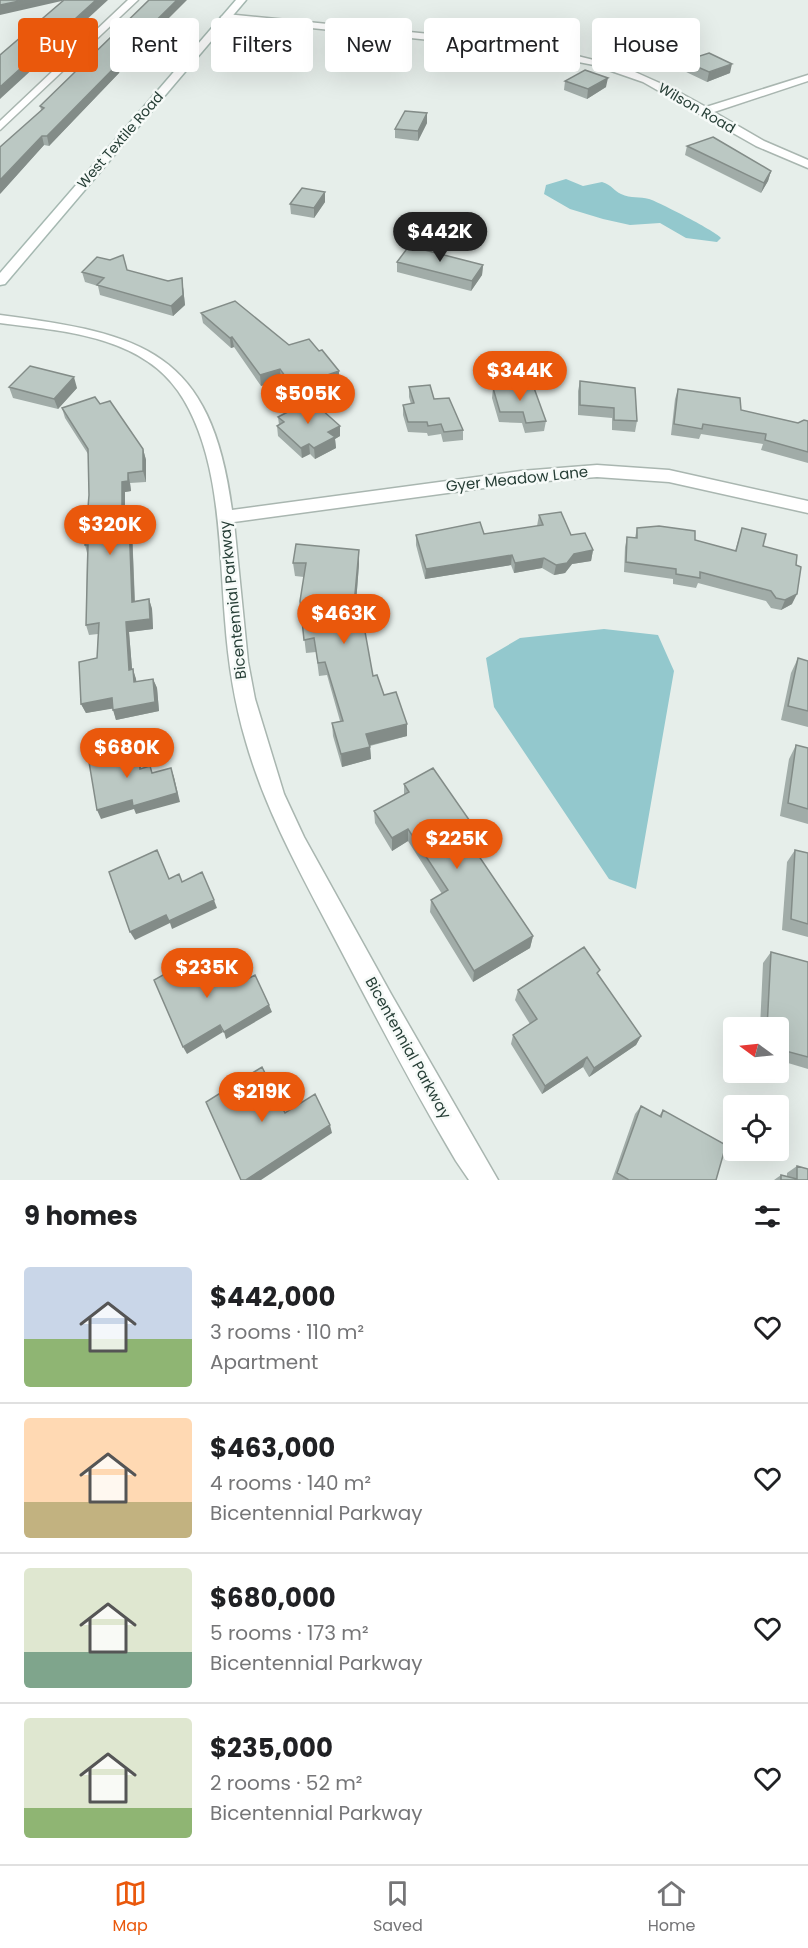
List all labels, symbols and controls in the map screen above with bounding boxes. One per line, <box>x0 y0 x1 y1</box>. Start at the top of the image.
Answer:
chip: Buy <box>18 18 98 72</box>
chip: Rent <box>110 18 199 72</box>
chip: Filters <box>211 18 313 72</box>
chip: New <box>325 18 412 72</box>
chip: Apartment <box>424 18 580 72</box>
chip: House <box>592 18 700 72</box>
street label: Wilson Road <box>655 78 739 138</box>
street label: West Textile Road <box>72 87 168 193</box>
pin: $442K <box>398 212 482 263</box>
text: $442K <box>407 217 473 245</box>
pin: $344K <box>478 351 562 402</box>
text: $344K <box>487 356 553 384</box>
pin: $505K <box>266 374 350 425</box>
text: $505K <box>275 379 341 407</box>
street label: Gyer Meadow Lane <box>445 461 589 496</box>
pin: $320K <box>68 505 152 556</box>
text: $320K <box>78 510 142 538</box>
street label: Bicentennial Parkway <box>214 519 251 680</box>
pin: $463K <box>302 594 386 645</box>
text: $463K <box>311 599 377 627</box>
pin: $680K <box>85 728 169 779</box>
text: $680K <box>94 733 160 761</box>
pin: $225K <box>415 819 499 870</box>
text: $225K <box>426 824 488 852</box>
pin: $235K <box>165 948 249 999</box>
text: $235K <box>175 953 239 981</box>
street label: Bicentennial Parkway <box>361 973 457 1123</box>
north arrow <box>723 1017 789 1083</box>
map controls <box>723 1017 789 1161</box>
pin: $219K <box>220 1072 304 1123</box>
text: $219K <box>233 1077 291 1105</box>
button: locate <box>723 1095 789 1161</box>
text: 9 homes <box>24 1198 138 1234</box>
icon: filters <box>751 1200 784 1233</box>
text: $442,000 <box>210 1279 335 1315</box>
icon: home <box>72 1291 144 1363</box>
icon: heart <box>751 1311 784 1344</box>
text: 3 rooms · 110 m² <box>210 1318 364 1346</box>
text: Apartment <box>210 1348 318 1376</box>
text: $463,000 <box>210 1430 335 1466</box>
icon: home <box>72 1442 144 1514</box>
icon: heart <box>751 1462 784 1495</box>
text: 4 rooms · 140 m² <box>210 1469 371 1497</box>
text: Bicentennial Parkway <box>210 1499 423 1527</box>
text: $680,000 <box>210 1580 336 1616</box>
icon: home <box>72 1592 144 1664</box>
icon: heart <box>751 1612 784 1645</box>
text: 5 rooms · 173 m² <box>210 1619 369 1647</box>
text: Bicentennial Parkway <box>210 1649 423 1677</box>
text: $235,000 <box>210 1730 333 1766</box>
icon: home <box>72 1742 144 1814</box>
icon: heart <box>751 1762 784 1795</box>
text: 2 rooms · 52 m² <box>210 1769 362 1797</box>
text: Bicentennial Parkway <box>210 1799 423 1827</box>
tab: Map <box>112 1877 148 1938</box>
tab: Saved <box>373 1877 423 1938</box>
tab: Home <box>648 1877 695 1938</box>

